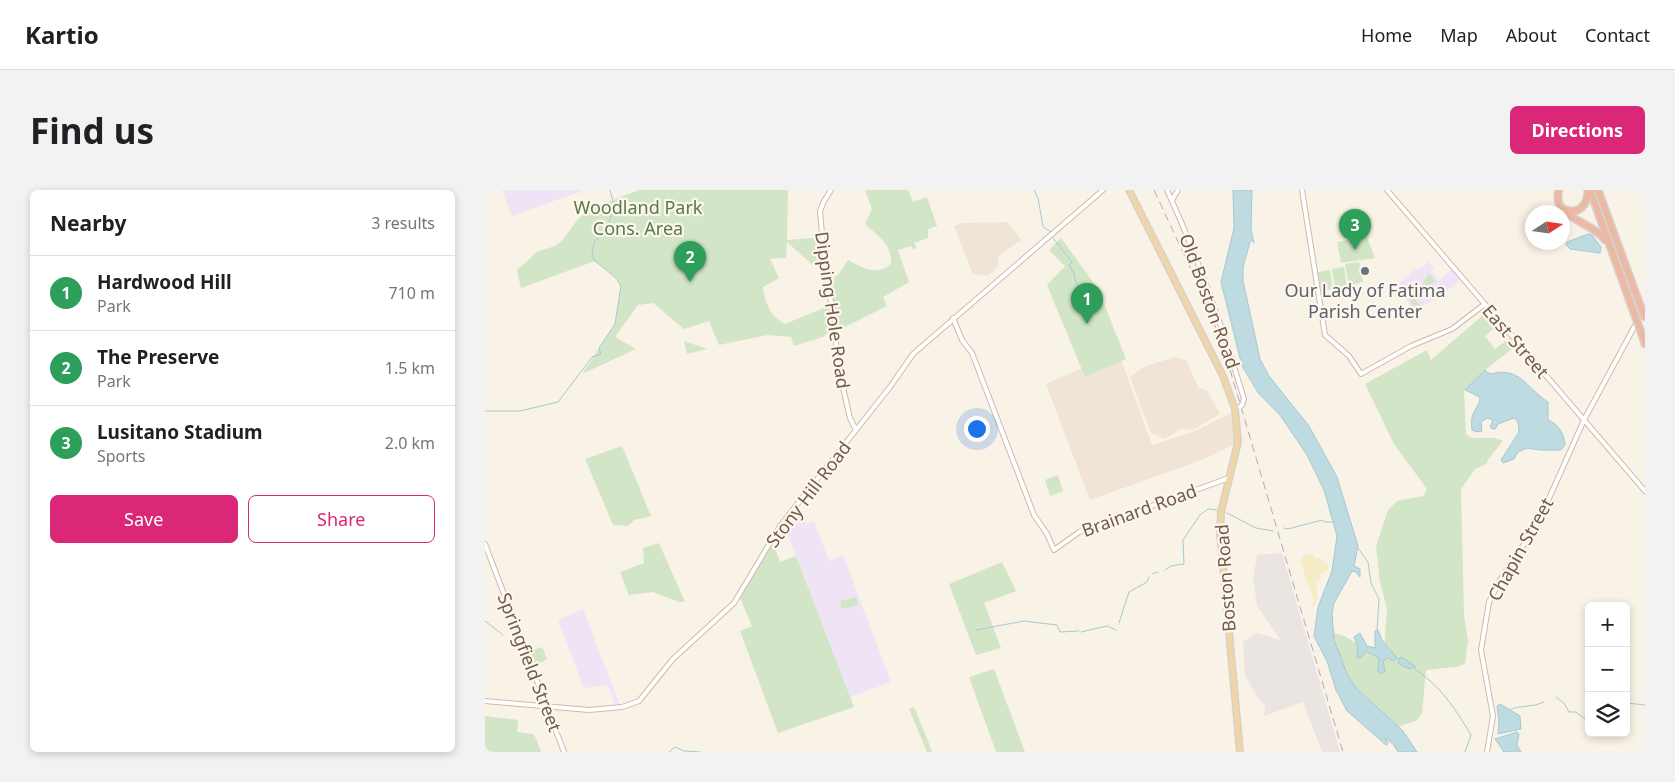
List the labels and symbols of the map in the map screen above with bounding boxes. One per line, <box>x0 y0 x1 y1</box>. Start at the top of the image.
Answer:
park label: Woodland Park Cons. Area <box>574 195 703 240</box>
north arrow <box>1525 205 1570 250</box>
pin: 3 <box>1339 209 1371 250</box>
street label: Dipping Hole Road <box>810 230 856 390</box>
street label: Old Boston Road <box>1174 230 1246 372</box>
pin: 2 <box>674 241 706 282</box>
marker: Our Lady of Fatima Parish Center <box>1359 265 1371 277</box>
place label: Our Lady of Fatima Parish Center <box>1284 278 1446 323</box>
pin: 1 <box>1071 283 1103 324</box>
street label: East Street <box>1477 299 1555 383</box>
your location <box>964 416 990 442</box>
street label: Stony Hill Road <box>760 436 856 552</box>
street label: Brainard Road <box>1078 478 1200 542</box>
street label: Chapin Street <box>1482 493 1558 605</box>
street label: Boston Road <box>1209 523 1241 633</box>
street label: Springfield Street <box>492 589 568 735</box>

